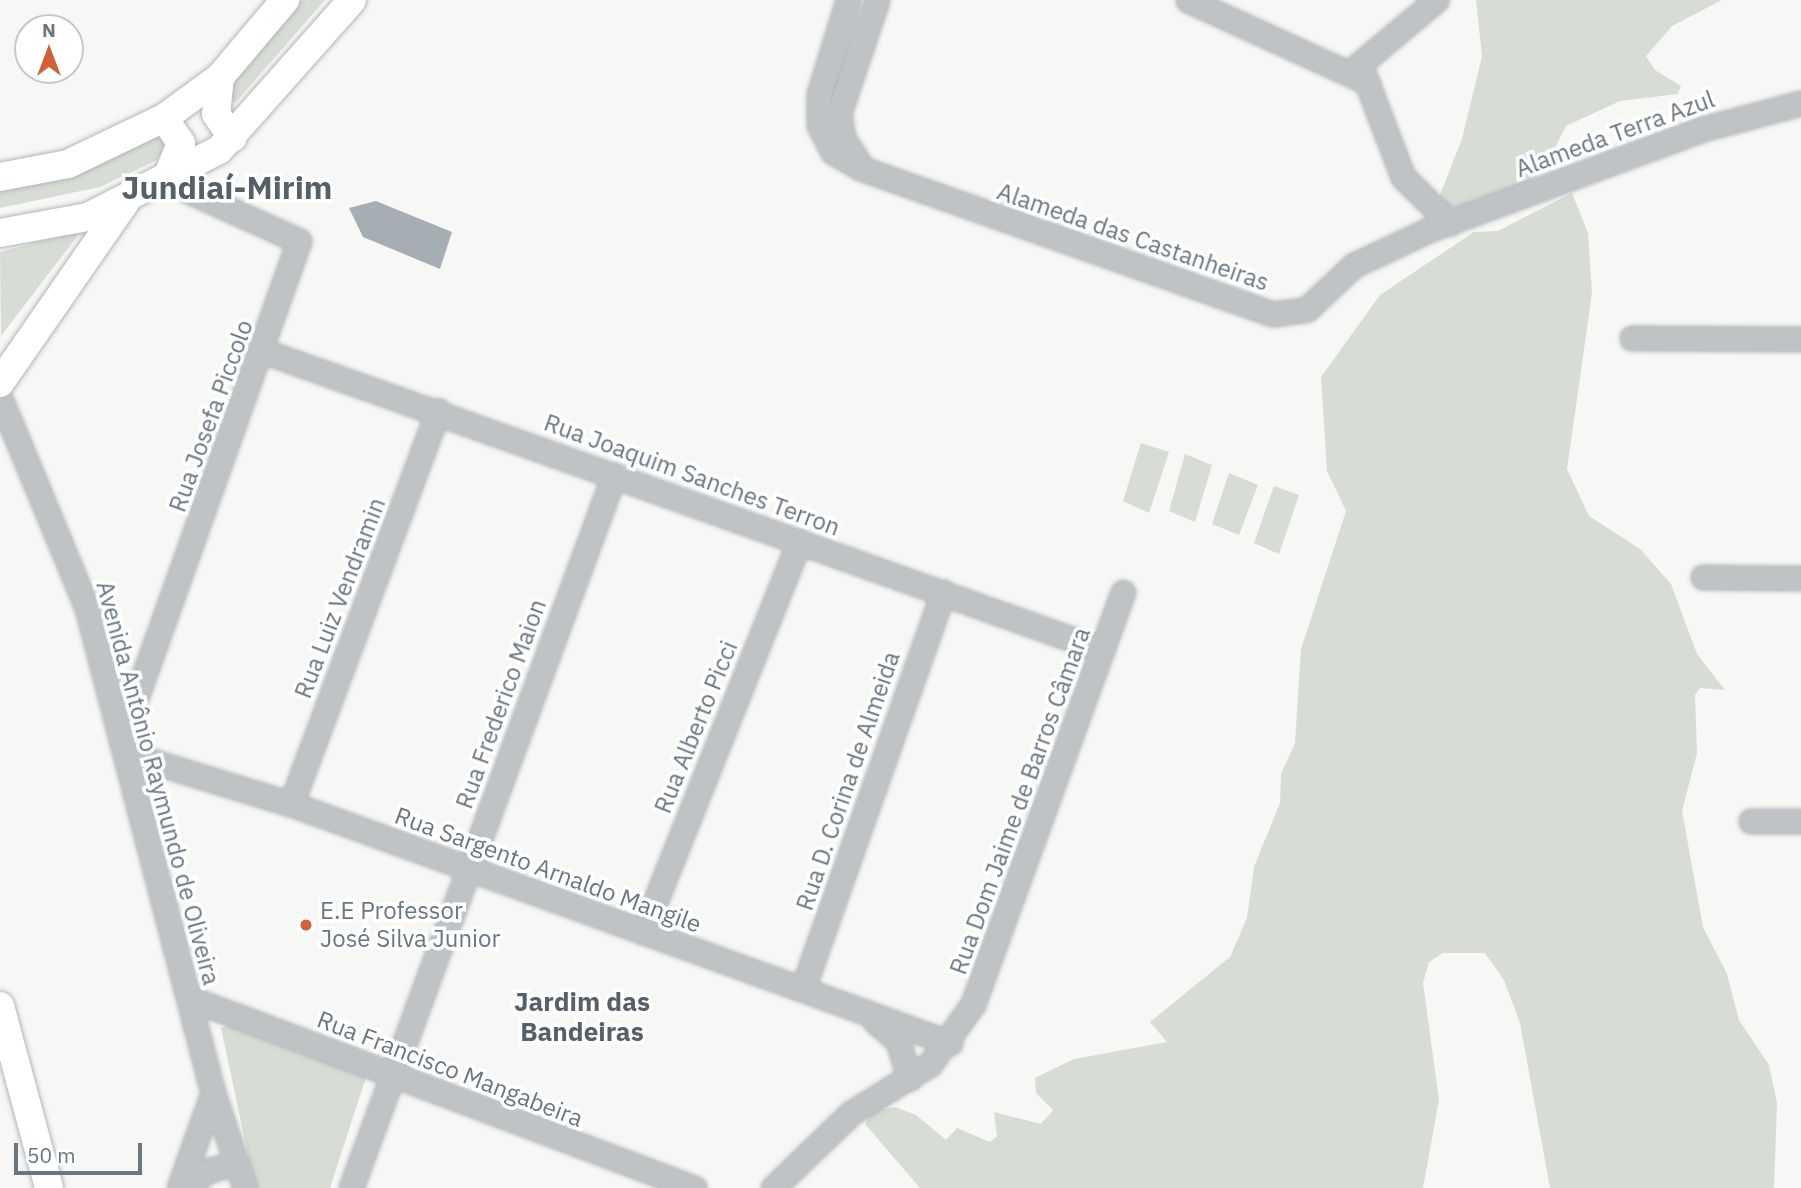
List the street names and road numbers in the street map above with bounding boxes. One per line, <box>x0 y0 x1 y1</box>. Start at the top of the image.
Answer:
street label: Alameda Terra Azul <box>1512 85 1718 183</box>
street label: Alameda das Castanheiras <box>993 177 1273 297</box>
street label: Rua Josefa Piccolo <box>163 316 259 516</box>
street label: Rua Joaquim Sanches Terron <box>540 408 844 542</box>
street label: Rua Luiz Vendramin <box>288 494 392 702</box>
street label: Avenida Antônio Raymundo de Oliveira <box>90 578 226 988</box>
street label: Rua Frederico Maion <box>450 595 552 813</box>
street label: Rua Dom Jaime de Barros Câmara <box>944 624 1096 978</box>
street label: Rua Alberto Picci <box>648 637 744 817</box>
street label: Rua D. Corina de Almeida <box>790 648 906 914</box>
street label: Rua Sargento Arnaldo Mangile <box>391 801 705 939</box>
street label: Rua Francisco Mangabeira <box>313 1005 587 1133</box>

